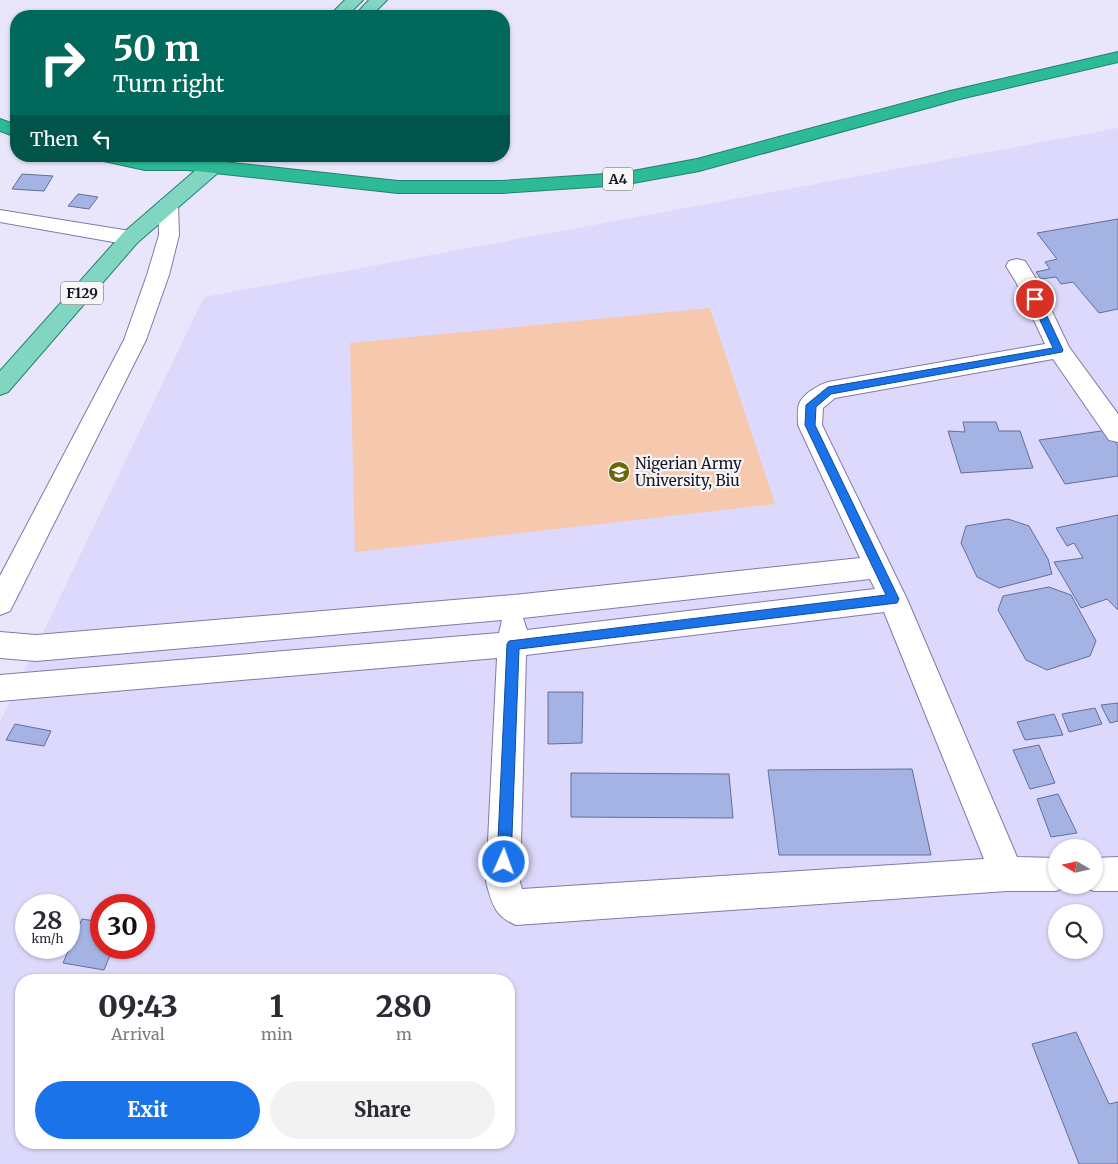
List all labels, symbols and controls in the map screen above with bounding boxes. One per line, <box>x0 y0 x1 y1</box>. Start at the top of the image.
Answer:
text: 50 m <box>113 27 200 71</box>
icon: right <box>30 30 95 95</box>
text: Turn right <box>113 70 224 98</box>
icon: left <box>88 125 116 153</box>
text: Then <box>30 127 78 151</box>
road number: A4 <box>603 168 633 190</box>
pin <box>1014 278 1056 320</box>
road number: F129 <box>61 282 103 304</box>
icon: arrive <box>1021 285 1049 313</box>
place label: Nigerian Army University, Biu <box>635 454 742 490</box>
school or university icon: Nigerian Army University, Biu <box>607 460 631 484</box>
position arrow <box>477 835 529 887</box>
north arrow <box>1048 839 1102 894</box>
map controls <box>1048 839 1103 959</box>
speed limit sign: 30 <box>90 894 155 959</box>
text: 28 <box>32 904 63 936</box>
button: search <box>1048 904 1103 959</box>
text: km/h <box>32 931 63 946</box>
text: 09:43 <box>98 987 178 1025</box>
text: 1 <box>270 987 284 1025</box>
text: 280 <box>376 987 432 1025</box>
text: Arrival <box>111 1024 165 1044</box>
text: min <box>261 1024 293 1044</box>
text: m <box>396 1024 412 1044</box>
button: Exit <box>35 1081 260 1139</box>
button: Share <box>270 1081 495 1139</box>

